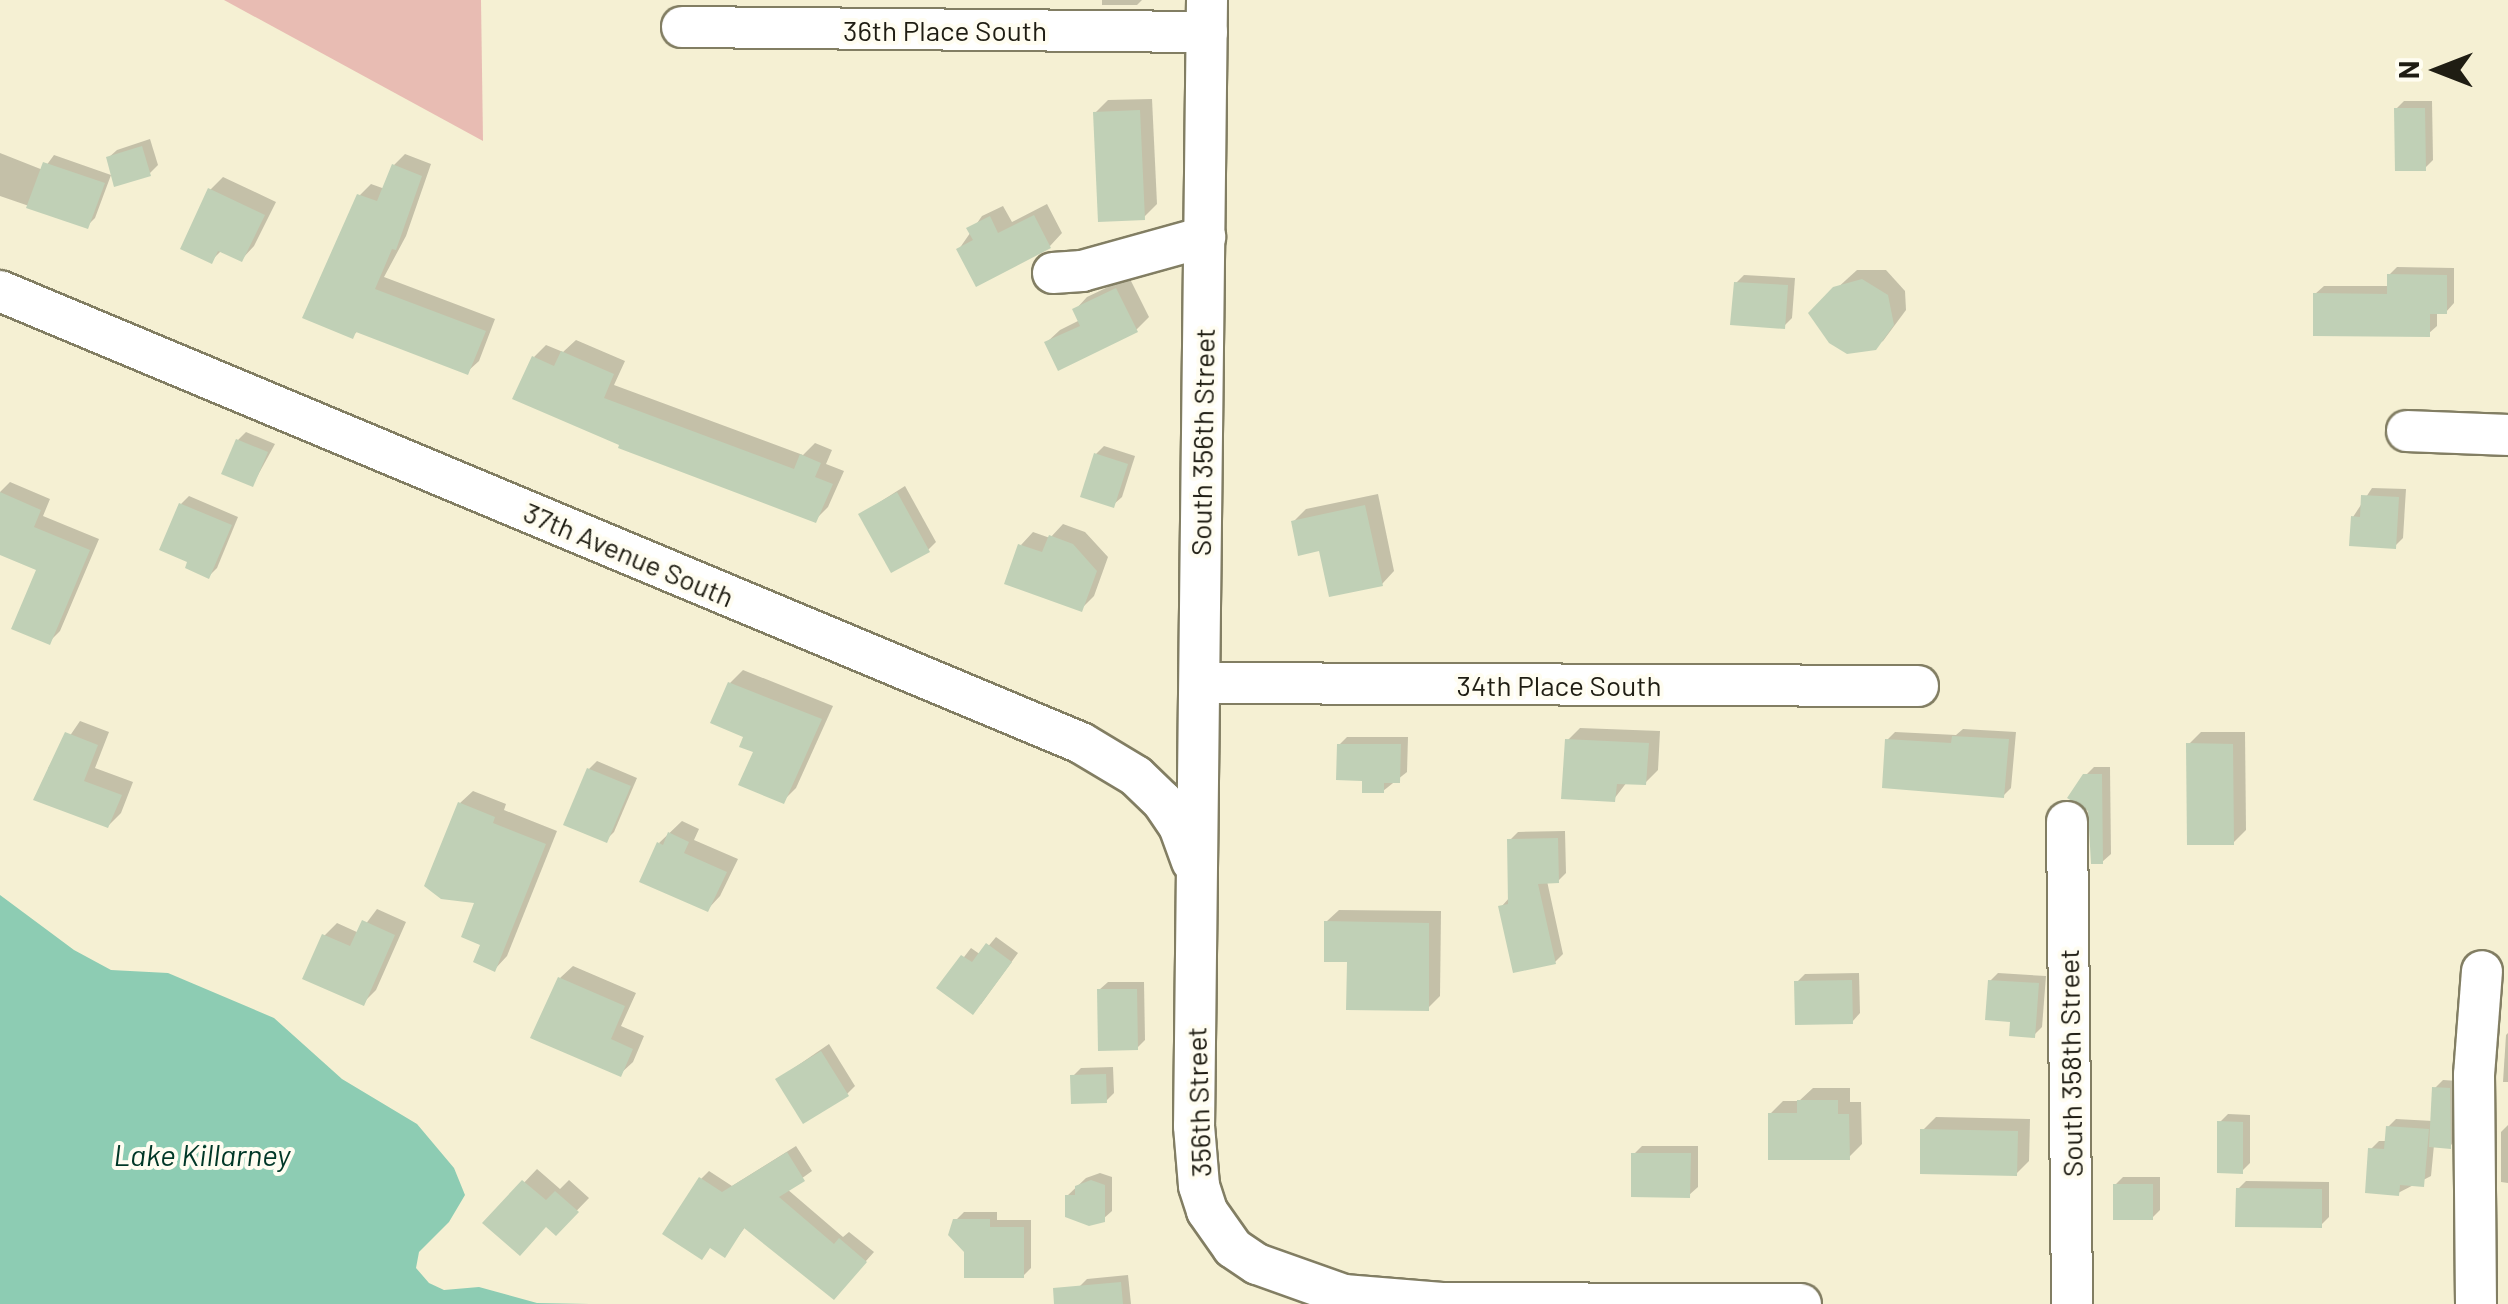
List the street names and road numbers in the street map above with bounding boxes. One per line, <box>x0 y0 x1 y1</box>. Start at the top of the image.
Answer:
street label: 36th Place South <box>843 13 1047 47</box>
street label: South 356th Street <box>1183 328 1221 556</box>
street label: 37th Avenue South <box>519 495 739 613</box>
street label: 34th Place South <box>1457 668 1661 702</box>
street label: South 358th Street <box>2051 949 2089 1177</box>
street label: 356th Street <box>1179 1026 1217 1178</box>

